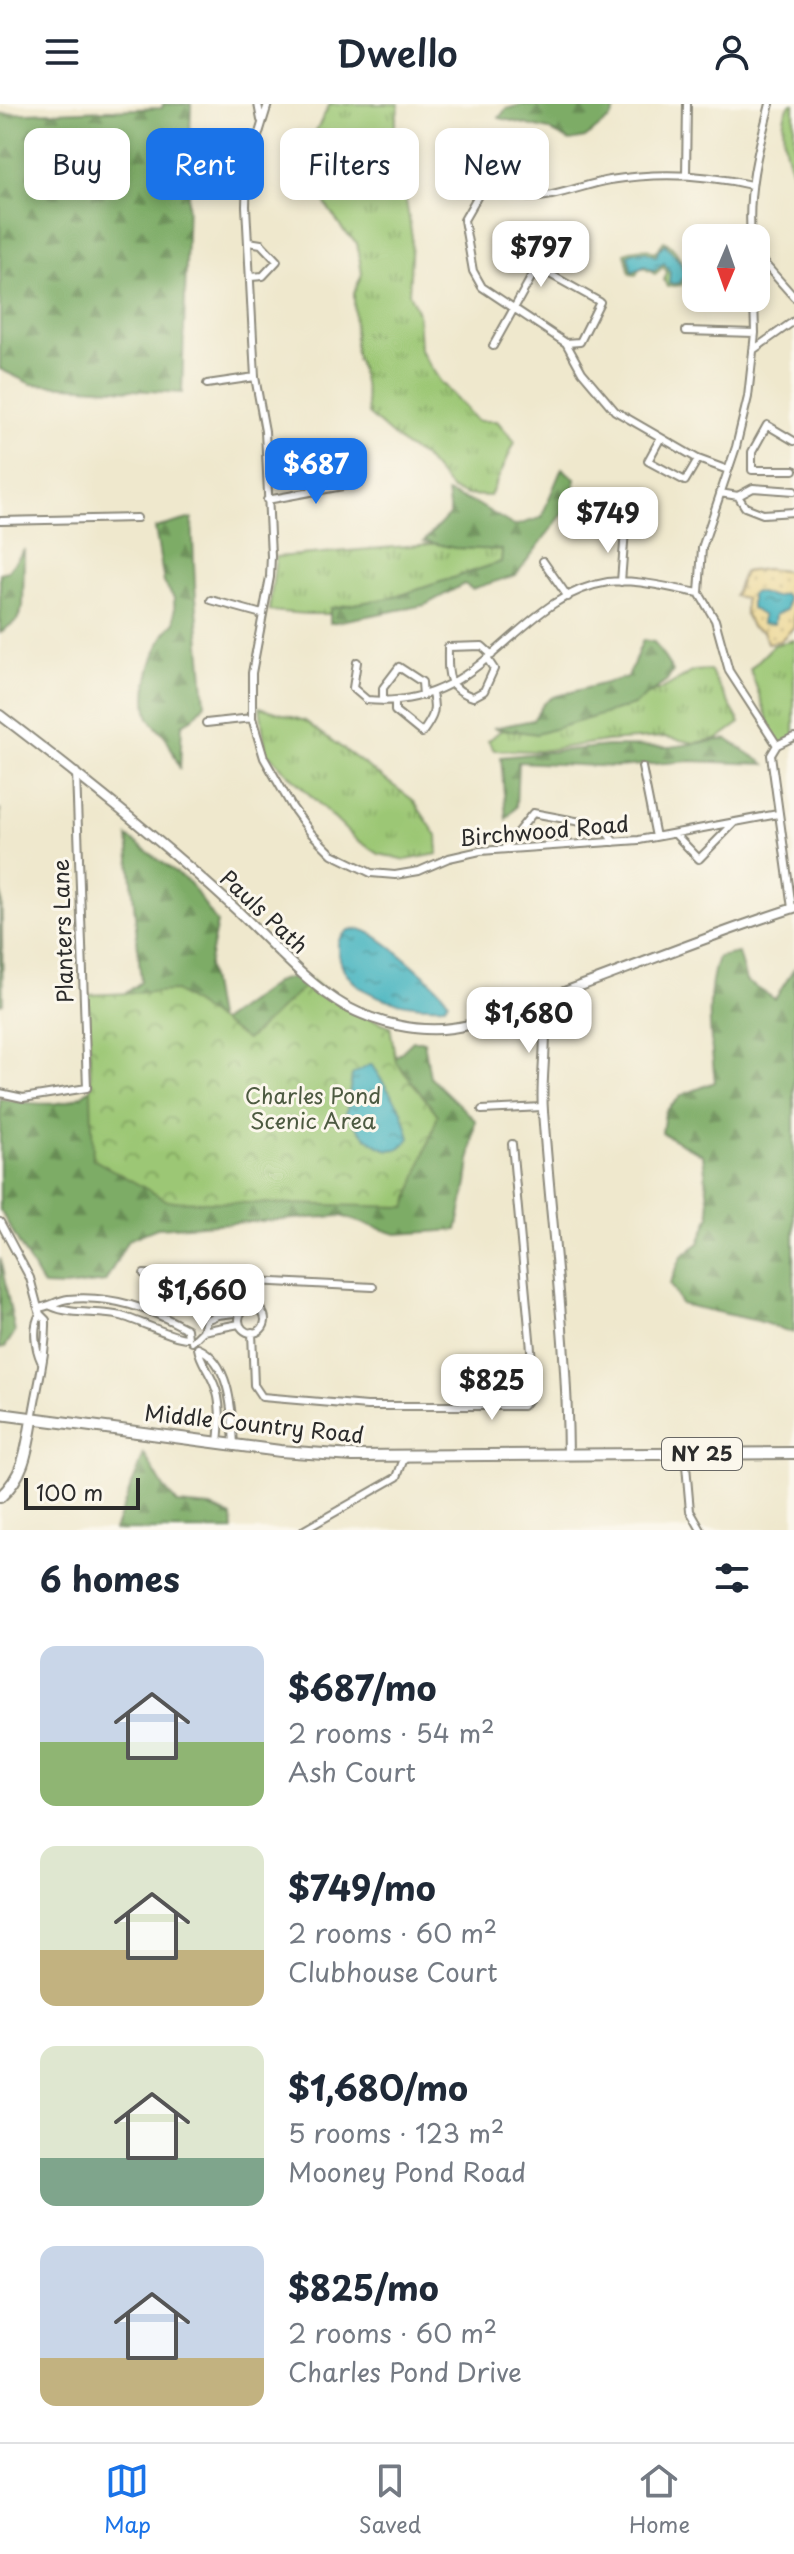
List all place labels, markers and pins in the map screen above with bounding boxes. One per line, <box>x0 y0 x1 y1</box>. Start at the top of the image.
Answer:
pin: $797 <box>494 221 588 289</box>
pin: $687 <box>269 438 363 506</box>
pin: $749 <box>561 487 655 555</box>
pin: $1,680 <box>464 987 594 1055</box>
pin: $1,660 <box>137 1264 267 1332</box>
pin: $825 <box>445 1354 539 1422</box>

